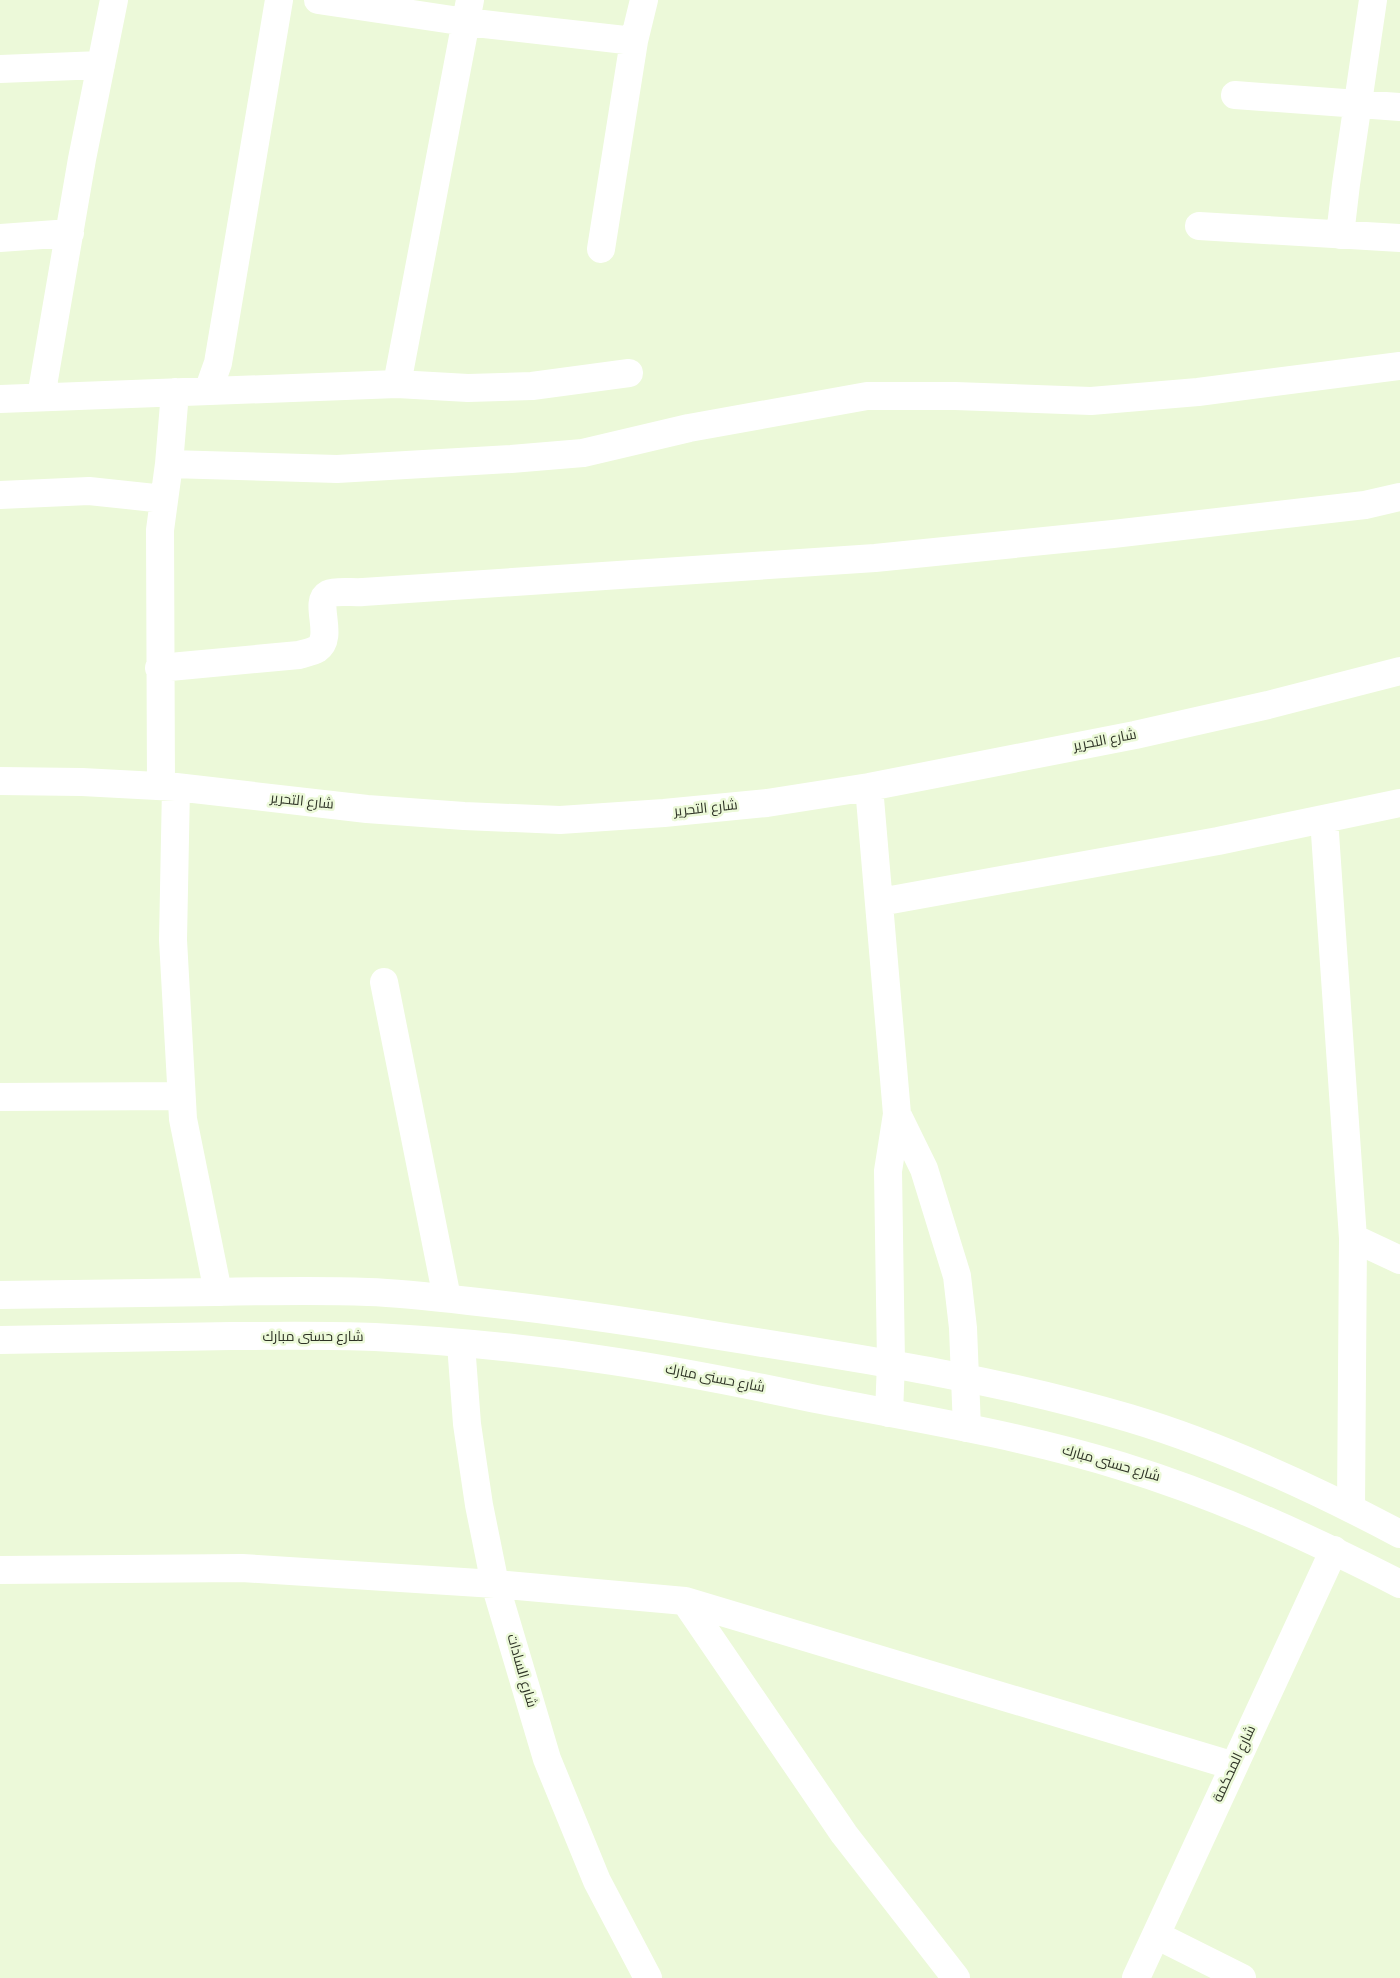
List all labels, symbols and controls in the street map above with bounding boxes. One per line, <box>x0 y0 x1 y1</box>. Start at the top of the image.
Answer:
street label: شارع التحرير <box>1071 727 1138 756</box>
street label: شارع التحرير <box>268 790 335 814</box>
street label: شارع التحرير <box>672 797 739 821</box>
street label: شارع حسنى مبارك <box>263 1329 363 1346</box>
street label: شارع حسنى مبارك <box>664 1361 766 1397</box>
street label: شارع حسنى مبارك <box>1060 1442 1162 1486</box>
street label: شارع السادات <box>502 1632 540 1710</box>
street label: شارع المحكمة <box>1210 1723 1260 1805</box>

